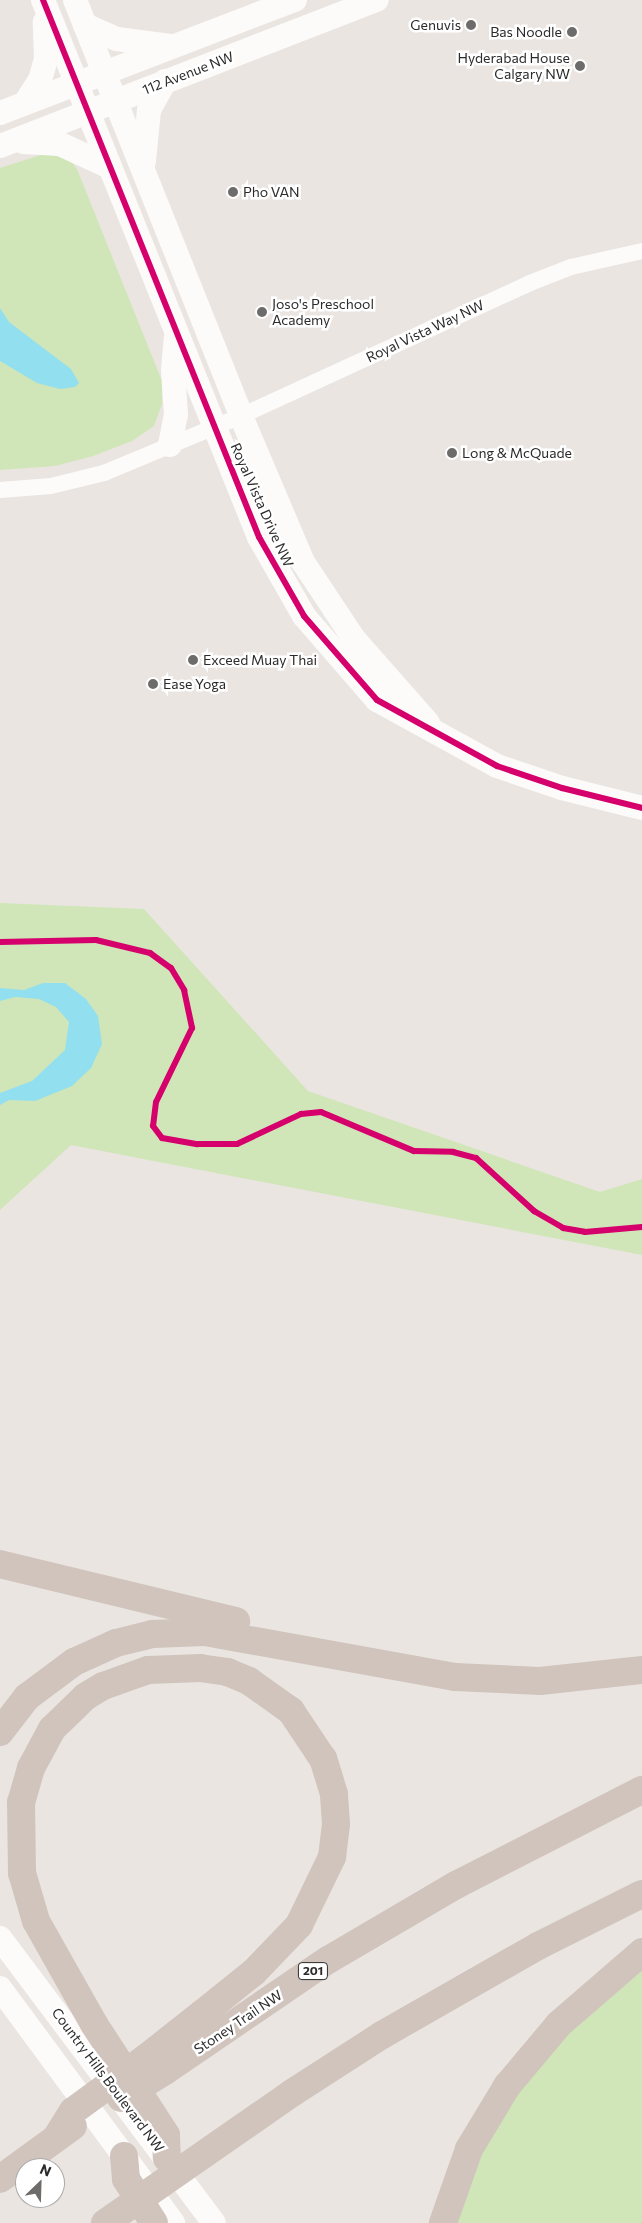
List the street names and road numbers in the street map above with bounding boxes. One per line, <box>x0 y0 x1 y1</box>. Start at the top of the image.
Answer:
street label: 112 Avenue NW <box>140 48 236 98</box>
street label: Royal Vista Way NW <box>363 296 487 366</box>
street label: Royal Vista Drive NW <box>227 440 297 570</box>
road number: 201 <box>297 1962 329 1980</box>
street label: Stoney Trail NW <box>191 1986 285 2058</box>
street label: Country Hills Boulevard NW <box>48 2004 168 2156</box>

